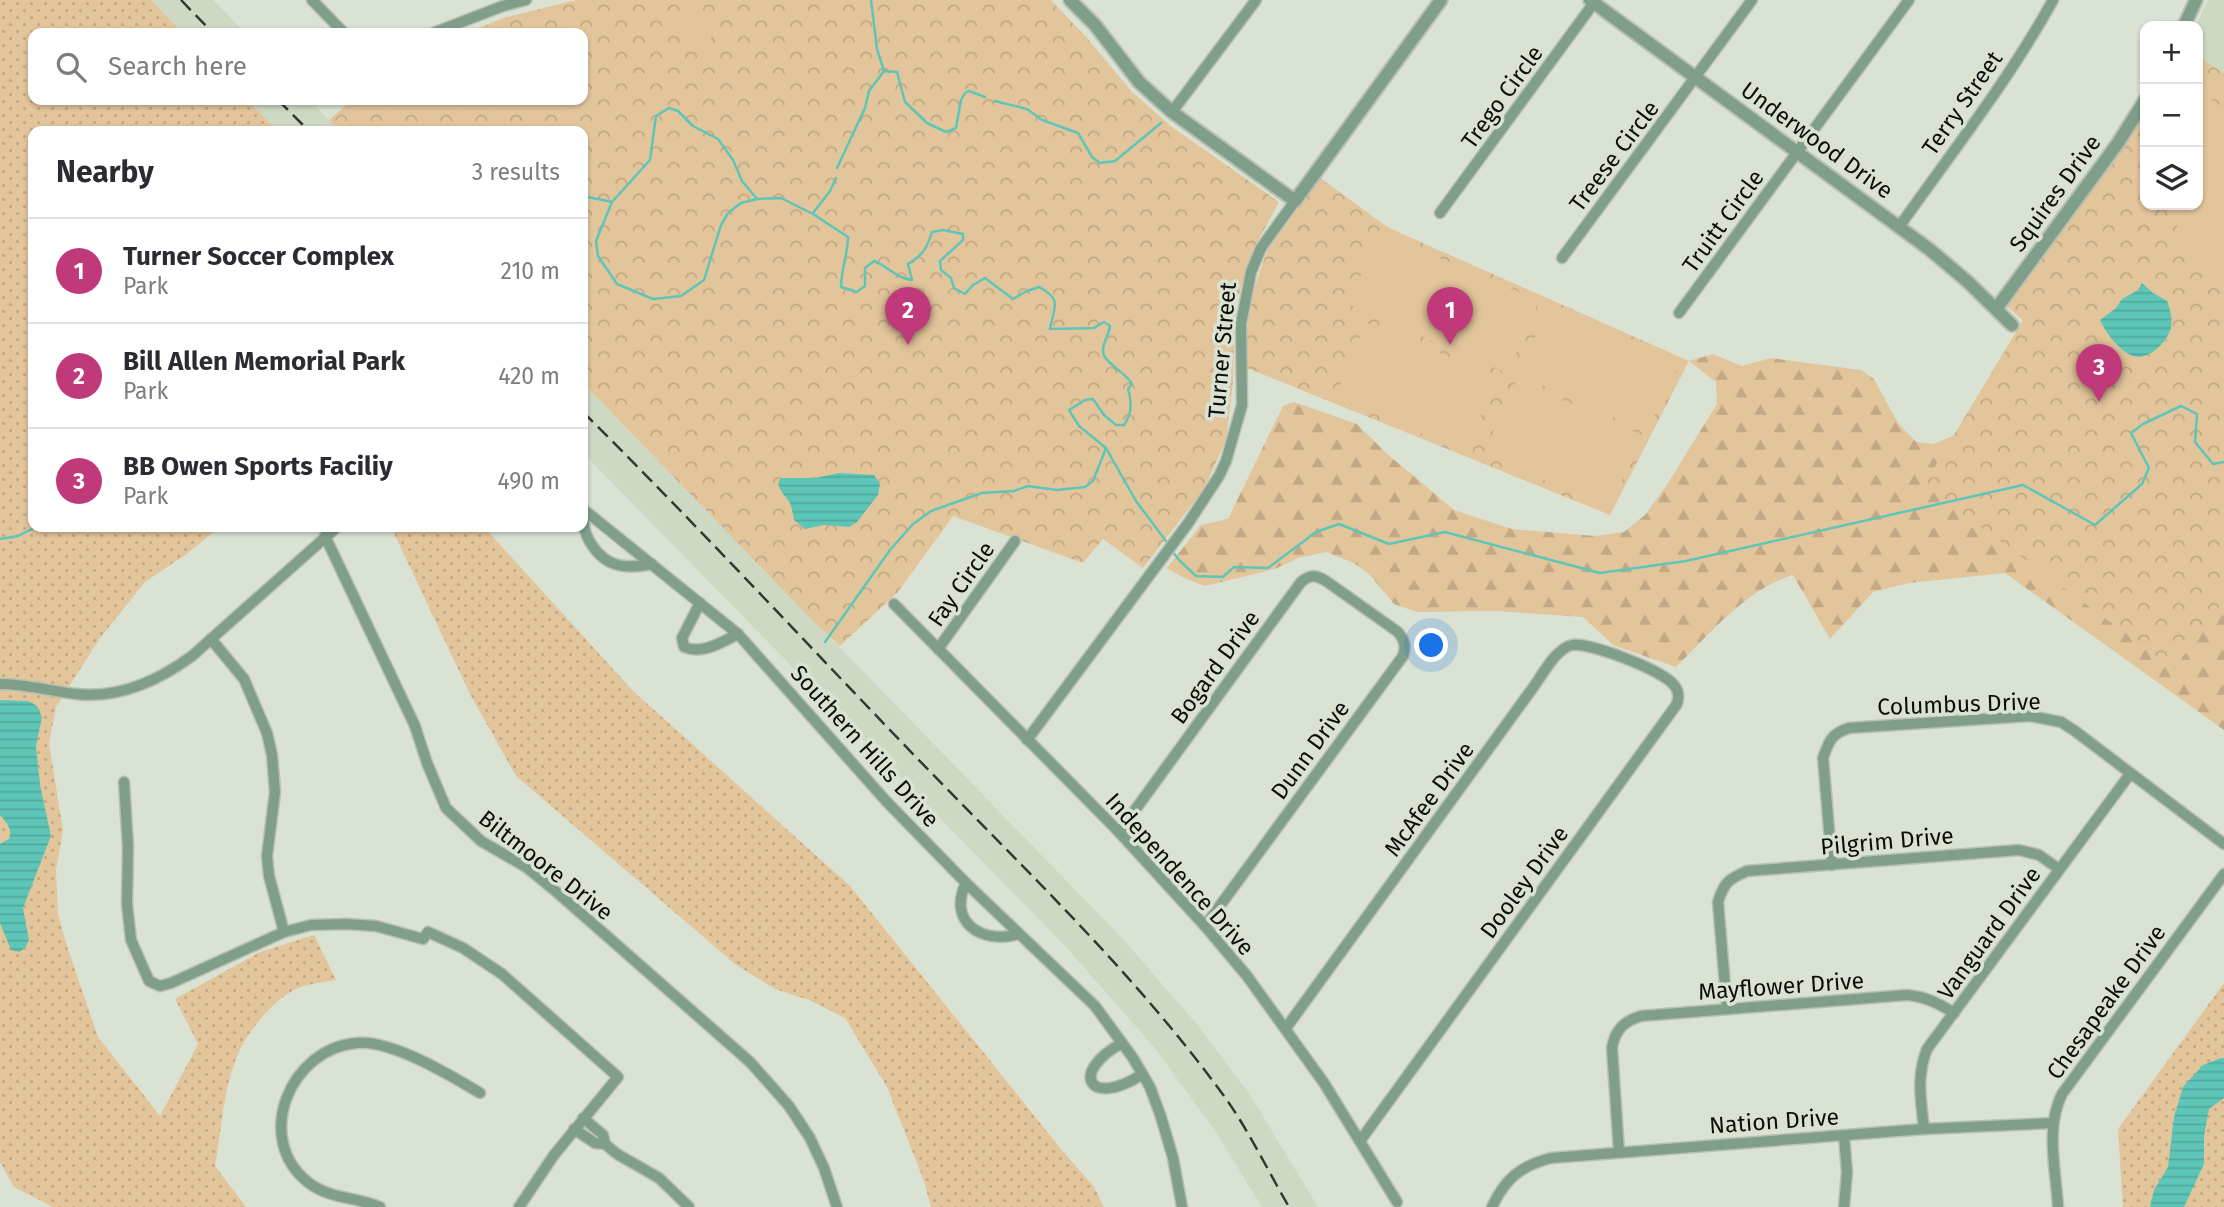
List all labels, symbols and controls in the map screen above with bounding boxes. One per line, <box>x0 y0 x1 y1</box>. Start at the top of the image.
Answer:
map controls <box>2140 21 2203 210</box>
button: + <box>2140 21 2203 84</box>
search box <box>28 28 588 105</box>
street label: Trego Circle <box>1455 40 1549 154</box>
street label: Terry Street <box>1916 45 2008 160</box>
icon: search <box>52 48 90 86</box>
text: Search here <box>108 51 247 82</box>
street label: Underwood Drive <box>1736 75 1898 205</box>
button: − <box>2140 84 2203 147</box>
street label: Treese Circle <box>1563 95 1665 217</box>
street label: Squires Drive <box>2003 129 2107 257</box>
button: layers <box>2140 147 2203 210</box>
text: Nearby <box>56 154 154 190</box>
text: 3 results <box>472 158 560 186</box>
street label: Truitt Circle <box>1676 164 1770 278</box>
text: Turner Soccer Complex <box>123 241 394 272</box>
text: 1 <box>74 257 84 285</box>
text: 210 m <box>501 257 560 285</box>
text: Park <box>123 272 168 300</box>
street label: Turner Street <box>1202 280 1242 419</box>
pin: 2 <box>885 287 931 345</box>
pin: 1 <box>1427 287 1473 345</box>
pin: 3 <box>2076 344 2122 402</box>
text: Bill Allen Memorial Park <box>123 346 405 377</box>
text: 2 <box>73 362 85 390</box>
text: 420 m <box>498 362 560 390</box>
text: Park <box>123 377 168 405</box>
text: BB Owen Sports Faciliy <box>123 451 393 482</box>
text: 3 <box>73 467 85 495</box>
text: 490 m <box>498 467 560 495</box>
text: Park <box>123 482 168 510</box>
street label: Fay Circle <box>922 536 1000 632</box>
street label: Bogard Drive <box>1164 605 1266 729</box>
your location <box>1414 628 1448 662</box>
street label: Southern Hills Drive <box>785 659 945 833</box>
street label: Columbus Drive <box>1877 687 2041 721</box>
street label: Dunn Drive <box>1265 695 1355 805</box>
street label: McAfee Drive <box>1378 736 1480 862</box>
street label: Independence Drive <box>1100 787 1260 961</box>
street label: Biltmoore Drive <box>473 804 619 926</box>
street label: Dooley Drive <box>1474 820 1574 944</box>
street label: Pilgrim Drive <box>1819 821 1955 861</box>
street label: Vanguard Drive <box>1931 861 2047 1005</box>
street label: Chesapeake Drive <box>2041 919 2171 1085</box>
street label: Mayflower Drive <box>1697 966 1865 1006</box>
street label: Nation Drive <box>1708 1103 1840 1139</box>

